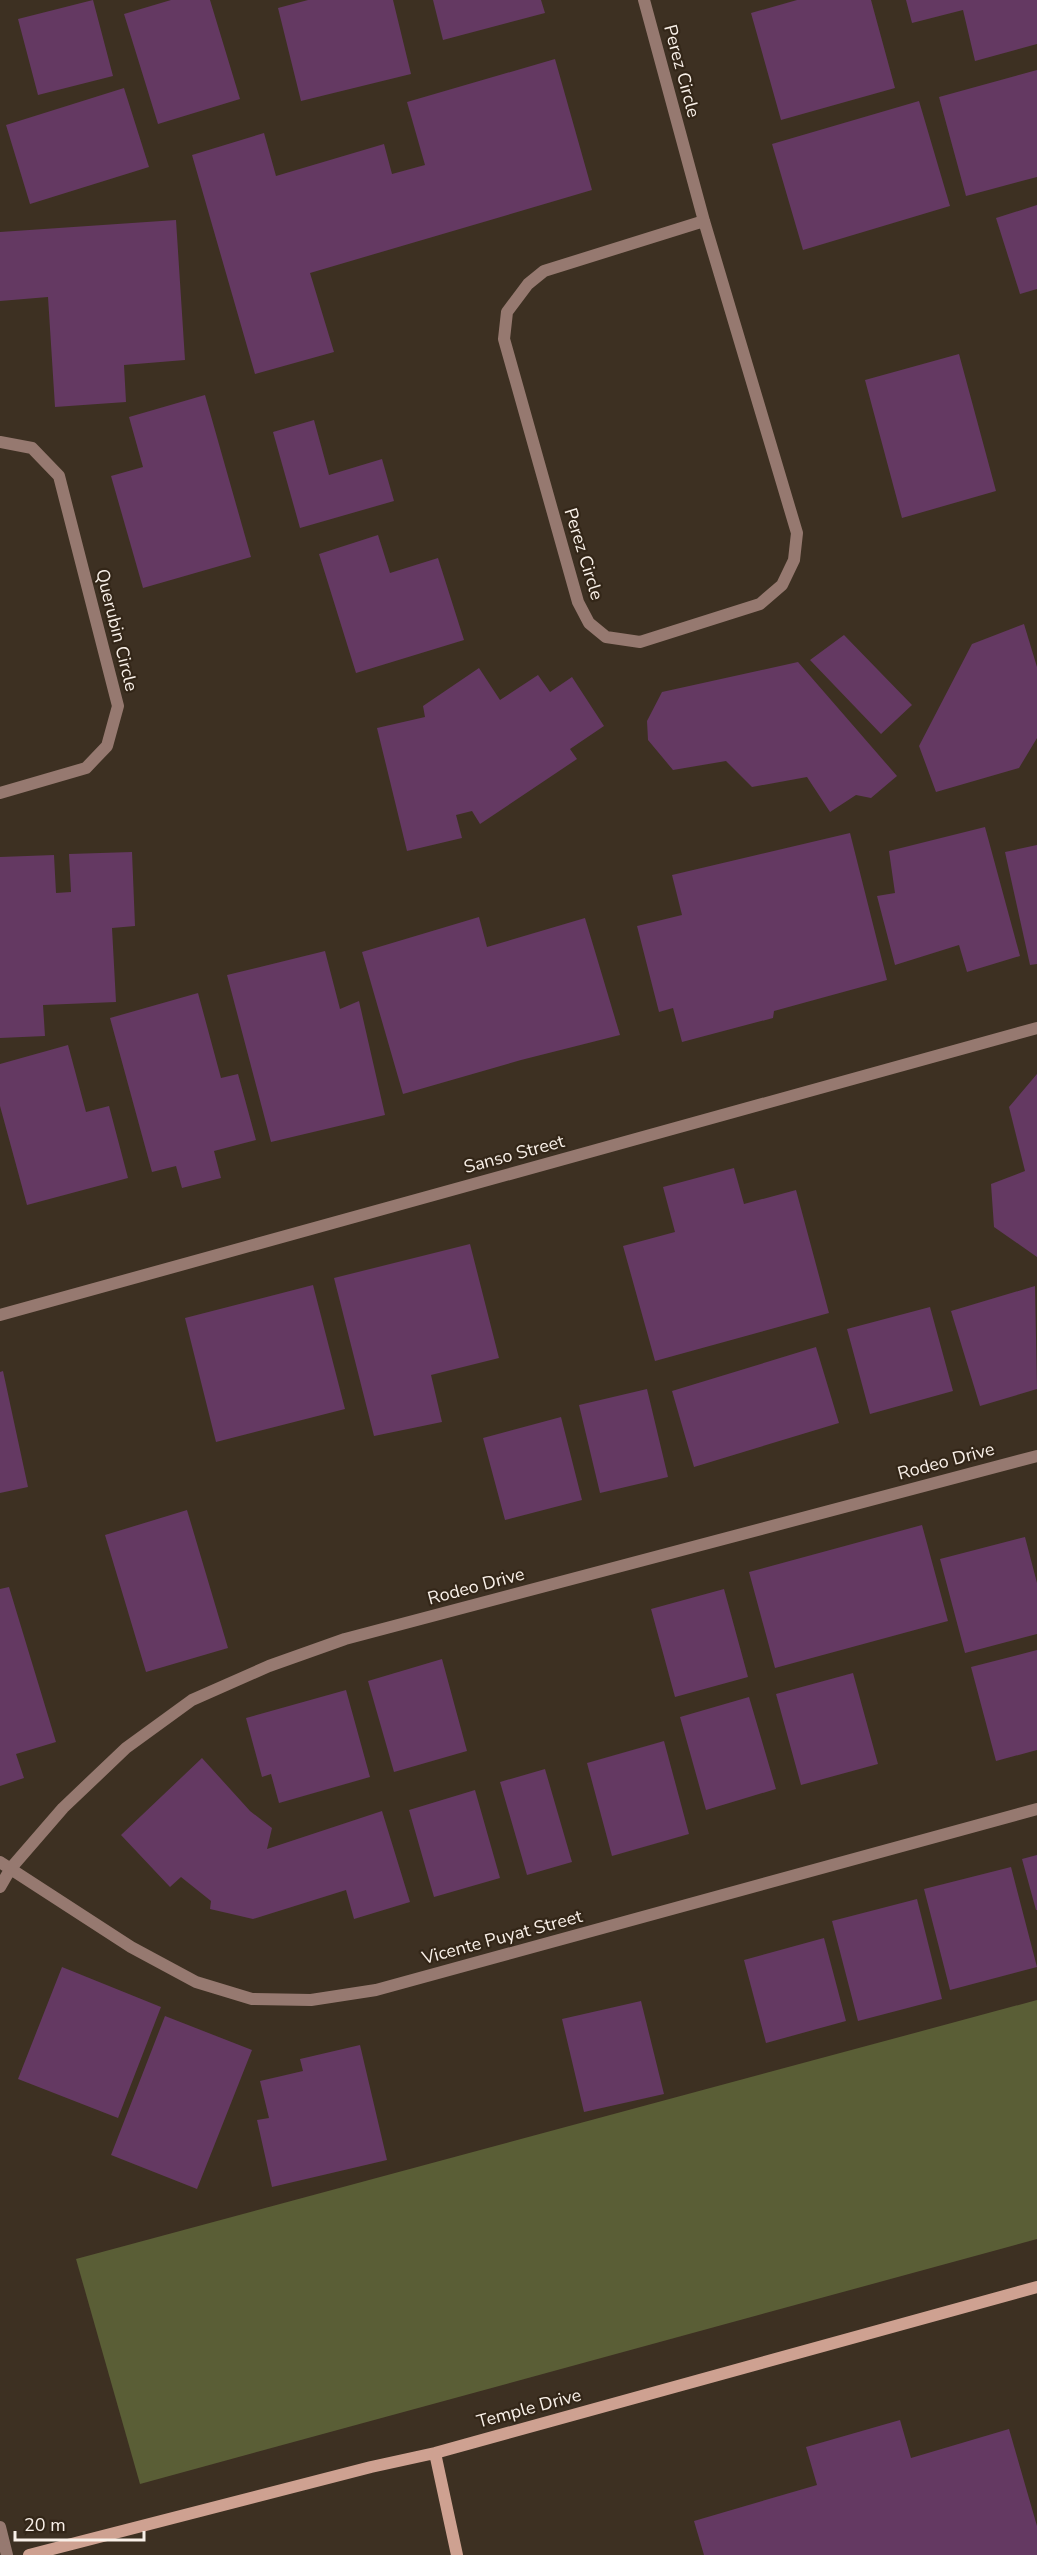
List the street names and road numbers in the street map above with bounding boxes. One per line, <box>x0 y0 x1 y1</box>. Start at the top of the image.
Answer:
street label: Perez Circle <box>658 22 706 120</box>
street label: Perez Circle <box>559 505 609 603</box>
street label: Querubin Circle <box>90 566 144 694</box>
street label: Sanso Street <box>461 1129 568 1179</box>
street label: Rodeo Drive <box>895 1437 997 1485</box>
street label: Rodeo Drive <box>425 1562 527 1610</box>
street label: Vicente Puyat Street <box>418 1904 585 1970</box>
street label: Temple Drive <box>474 2383 584 2433</box>

